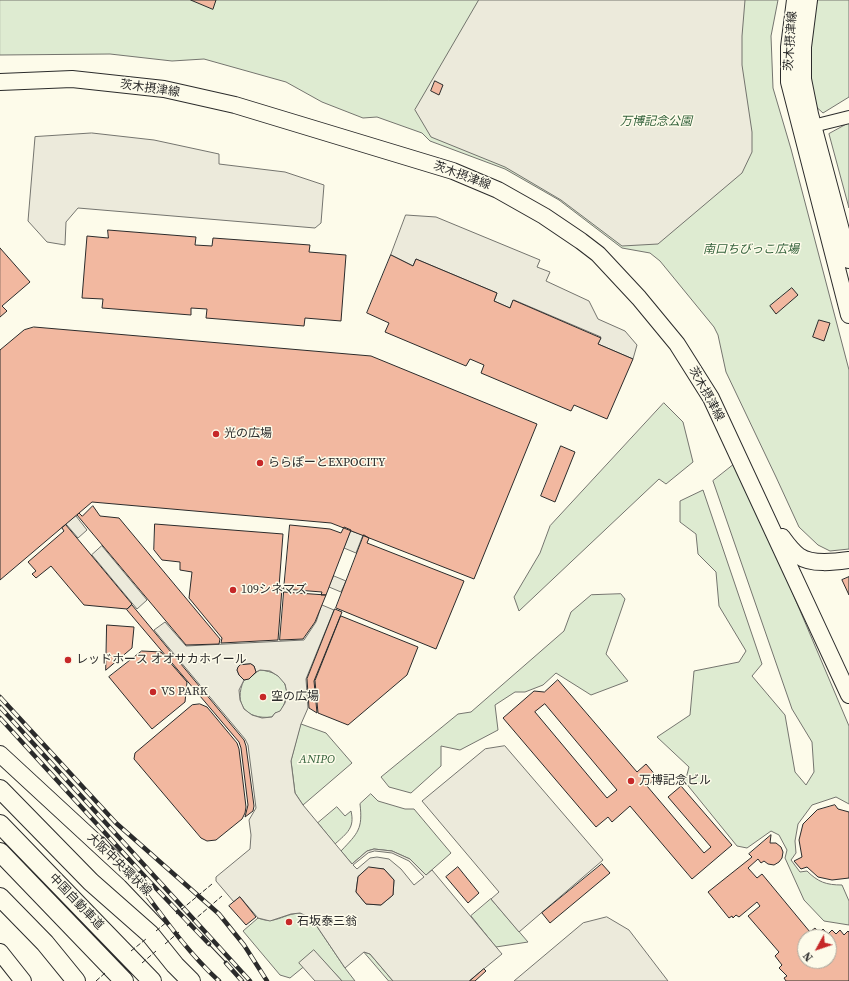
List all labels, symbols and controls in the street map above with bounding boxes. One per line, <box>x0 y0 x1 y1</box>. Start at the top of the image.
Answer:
street label: 茨木摂津線 <box>782 11 800 71</box>
street label: 茨木摂津線 <box>119 78 181 100</box>
park label: 万博記念公園 <box>620 115 692 129</box>
street label: 茨木摂津線 <box>431 159 493 193</box>
park label: 南口ちびっこ広場 <box>703 243 799 257</box>
street label: 茨木摂津線 <box>685 364 727 424</box>
place label: 光の広場 <box>224 427 272 441</box>
marker: 光の広場 <box>211 429 221 439</box>
place label: ららぽーとEXPOCITY <box>268 456 386 470</box>
marker: ららぽーとEXPOCITY <box>255 458 265 468</box>
place label: 109シネマズ <box>241 583 307 597</box>
marker: 109シネマズ <box>228 585 238 595</box>
place label: レッドホース オオサカホイール <box>76 653 247 667</box>
marker: レッドホース オオサカホイール <box>63 655 73 665</box>
place label: VS PARK <box>161 685 208 699</box>
marker: VS PARK <box>148 687 158 697</box>
place label: 空の広場 <box>271 690 319 704</box>
marker: 空の広場 <box>258 692 268 702</box>
park label: ANIPO <box>299 753 335 767</box>
place label: 万博記念ビル <box>639 774 711 788</box>
marker: 万博記念ビル <box>626 776 636 786</box>
street label: 大阪中央環状線 <box>84 831 154 899</box>
street label: 中国自動車道 <box>46 871 106 933</box>
place label: 石坂泰三翁 <box>297 915 357 929</box>
marker: 石坂泰三翁 <box>284 917 294 927</box>
north arrow <box>797 929 837 969</box>
text: N <box>800 949 817 964</box>

